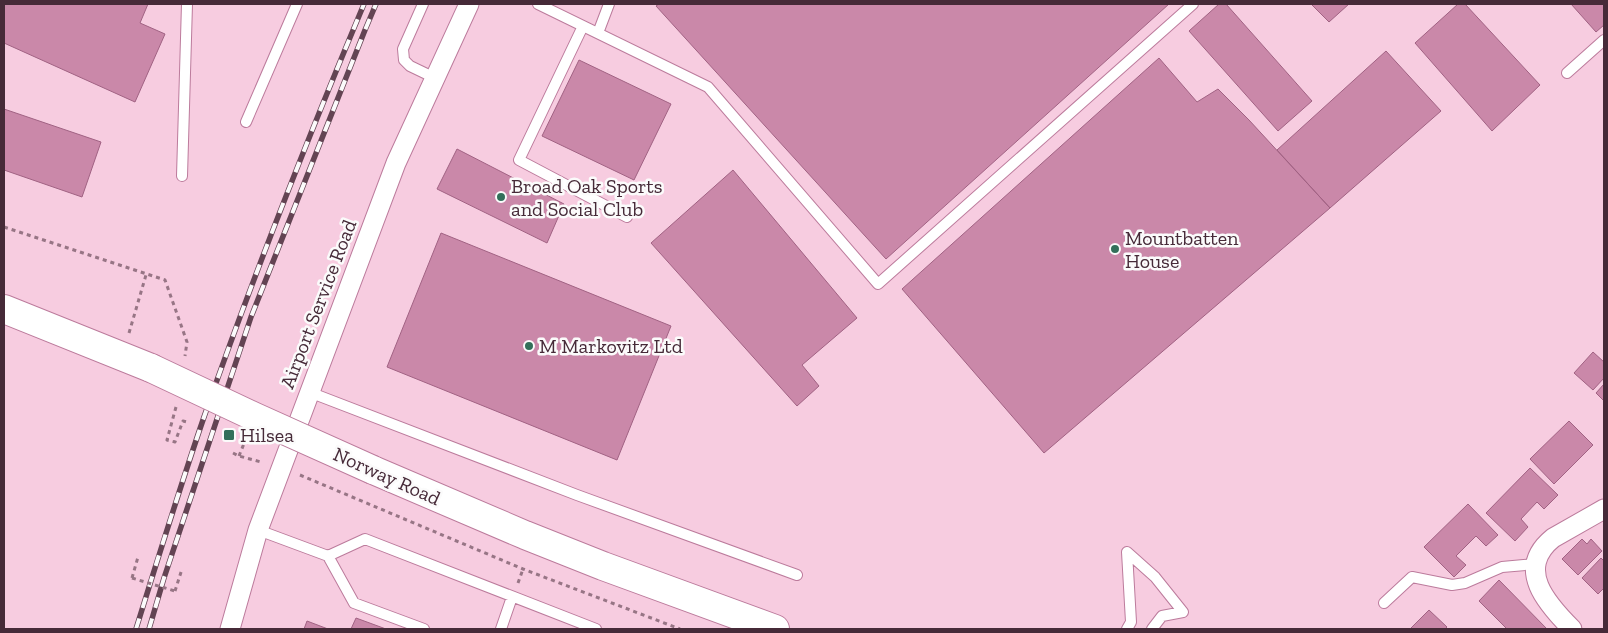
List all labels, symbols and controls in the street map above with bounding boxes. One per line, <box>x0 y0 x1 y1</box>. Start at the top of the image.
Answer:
place label: Broad Oak Sports and Social Club <box>511 174 663 221</box>
marker: Broad Oak Sports and Social Club <box>495 191 507 203</box>
street label: Airport Service Road <box>275 216 361 392</box>
place label: Mountbatten House <box>1125 226 1239 273</box>
marker: Mountbatten House <box>1109 243 1121 255</box>
place label: M Markovitz Ltd <box>539 334 683 358</box>
marker: M Markovitz Ltd <box>523 340 535 352</box>
place label: Hilsea <box>240 423 294 447</box>
marker: Hilsea <box>222 428 236 442</box>
street label: Norway Road <box>330 442 444 510</box>

